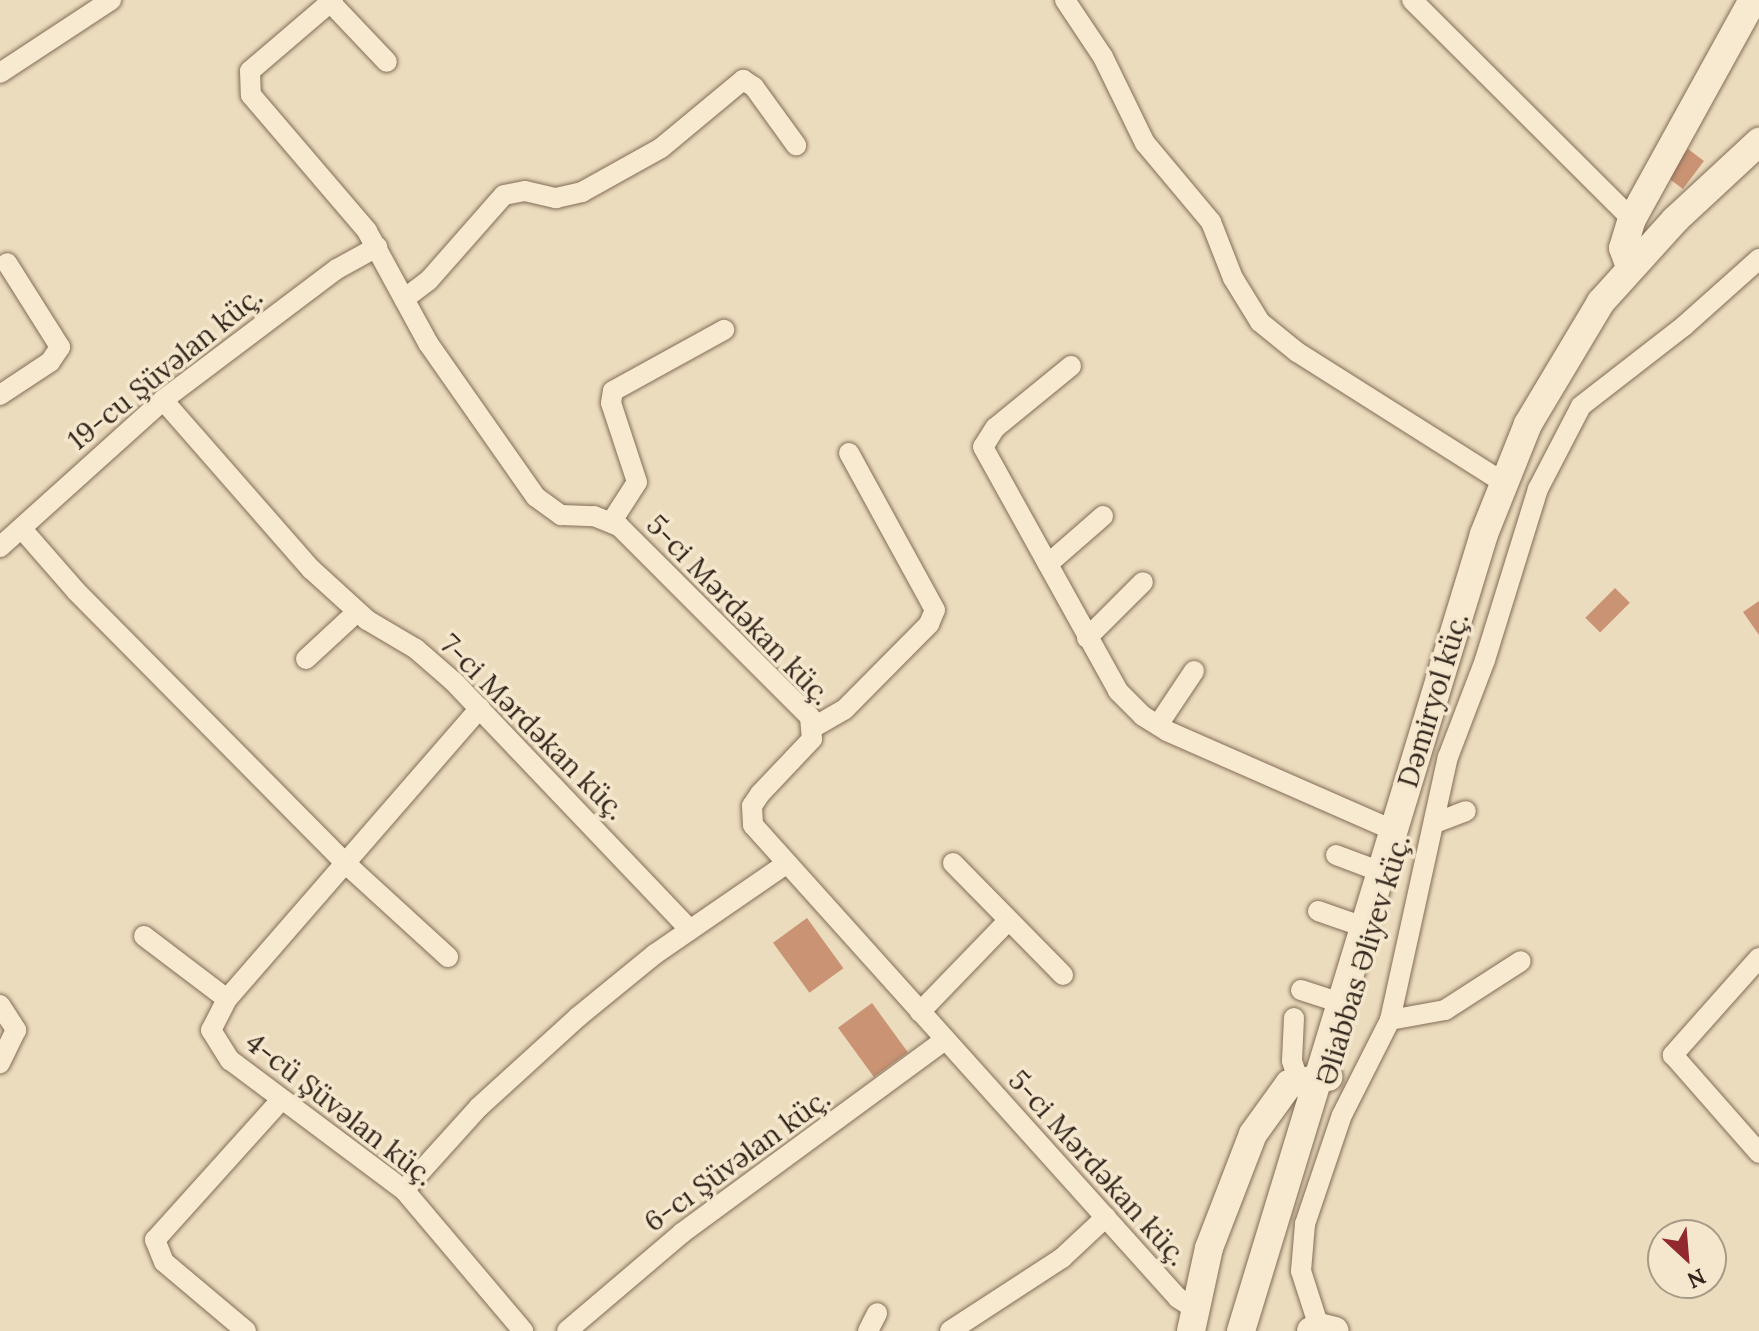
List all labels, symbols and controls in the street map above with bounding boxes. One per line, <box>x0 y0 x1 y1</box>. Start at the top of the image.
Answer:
street label: 19-cu Şüvəlan küç. <box>61 279 269 457</box>
street label: 5-ci Mərdəkan küç. <box>640 508 838 712</box>
street label: Dəmiryol küç. <box>1390 609 1476 791</box>
street label: 7-ci Mərdəkan küç. <box>433 627 633 827</box>
street label: Əliabbas Əliyev küç. <box>1309 831 1417 1089</box>
street label: 4-cü Şüvəlan küç. <box>239 1025 441 1193</box>
street label: 5-ci Mərdəkan küç. <box>1001 1063 1195 1273</box>
street label: 6-cı Şüvəlan küç. <box>638 1081 836 1239</box>
north arrow <box>1647 1219 1727 1299</box>
text: N <box>1683 1262 1710 1295</box>

